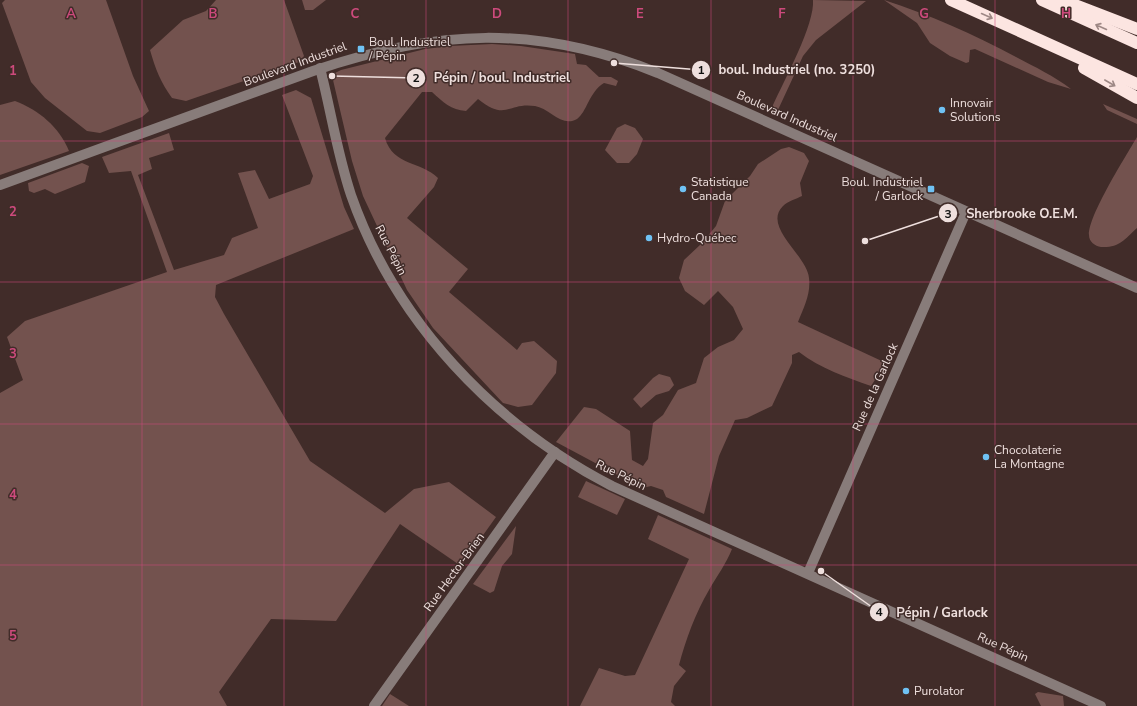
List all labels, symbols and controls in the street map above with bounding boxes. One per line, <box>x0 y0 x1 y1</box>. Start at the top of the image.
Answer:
text: A <box>66 5 76 23</box>
text: B <box>209 5 218 23</box>
text: C <box>351 5 360 23</box>
text: D <box>492 5 502 23</box>
text: E <box>636 5 644 23</box>
text: F <box>778 5 786 23</box>
text: G <box>919 5 929 23</box>
text: H <box>1061 5 1071 23</box>
one-way arrow <box>980 13 992 20</box>
one-way arrow <box>1096 23 1108 30</box>
place label: Boul. Industriel / Pépin <box>368 34 451 64</box>
street label: Boulevard Industriel <box>241 38 349 90</box>
marker: Boul. Industriel / Pépin <box>356 44 366 54</box>
callout: boul. Industriel (no. 3250) <box>691 57 884 82</box>
text: boul. Industriel (no. 3250) <box>719 61 875 79</box>
text: 1 <box>9 62 17 80</box>
text: 1 <box>697 62 705 78</box>
callout: Pépin / boul. Industriel <box>406 65 578 90</box>
text: Pépin / boul. Industriel <box>434 69 571 87</box>
text: 2 <box>412 70 420 86</box>
one-way arrow <box>1104 79 1116 87</box>
street label: Boulevard Industriel <box>734 87 840 146</box>
place label: Innovair Solutions <box>950 95 1001 125</box>
marker: Innovair Solutions <box>937 105 947 115</box>
place label: Statistique Canada <box>691 174 749 204</box>
place label: Boul. Industriel / Garlock <box>841 174 924 204</box>
marker: Statistique Canada <box>678 184 688 194</box>
marker: Boul. Industriel / Garlock <box>926 184 936 194</box>
callout: Sherbrooke O.E.M. <box>938 201 1086 226</box>
text: 2 <box>9 203 17 221</box>
text: Sherbrooke O.E.M. <box>966 205 1078 223</box>
text: 3 <box>944 206 952 222</box>
street label: Rue Pépin <box>371 222 411 278</box>
place label: Hydro-Québec <box>657 230 737 246</box>
marker: Hydro-Québec <box>644 233 654 243</box>
street label: Rue de la Garlock <box>848 340 902 434</box>
text: 3 <box>9 345 17 363</box>
place label: Chocolaterie La Montagne <box>994 442 1065 472</box>
marker: Chocolaterie La Montagne <box>981 452 991 462</box>
street label: Rue Pépin <box>593 456 649 494</box>
text: 4 <box>9 486 17 504</box>
street label: Rue Hector-Brien <box>420 529 488 615</box>
callout: Pépin / Garlock <box>869 600 996 625</box>
text: 4 <box>875 604 883 620</box>
text: Pépin / Garlock <box>896 604 989 622</box>
text: 5 <box>9 627 17 645</box>
street label: Rue Pépin <box>975 629 1031 665</box>
place label: Purolator <box>914 683 965 699</box>
marker: Purolator <box>901 686 911 696</box>

